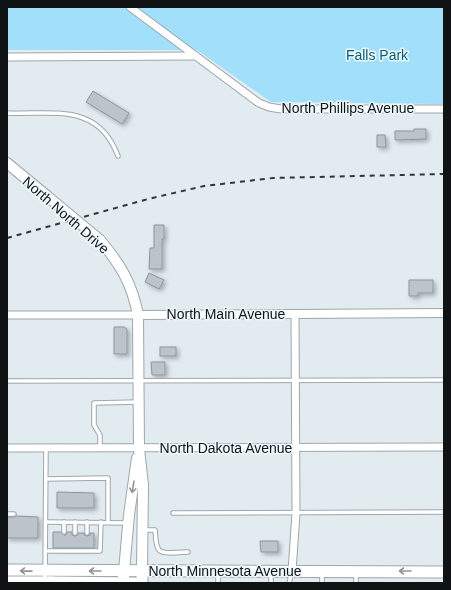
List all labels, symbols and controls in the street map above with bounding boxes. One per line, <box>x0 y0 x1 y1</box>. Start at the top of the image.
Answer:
park label: Falls Park <box>346 47 409 63</box>
street label: North Phillips Avenue <box>282 100 415 116</box>
street label: North North Drive <box>20 173 113 257</box>
street label: North Main Avenue <box>167 306 286 322</box>
street label: North Dakota Avenue <box>160 440 293 456</box>
one-way arrow <box>129 480 137 493</box>
street label: North Minnesota Avenue <box>148 563 302 579</box>
one-way arrow <box>20 567 33 574</box>
one-way arrow <box>89 567 102 575</box>
one-way arrow <box>399 567 412 575</box>

